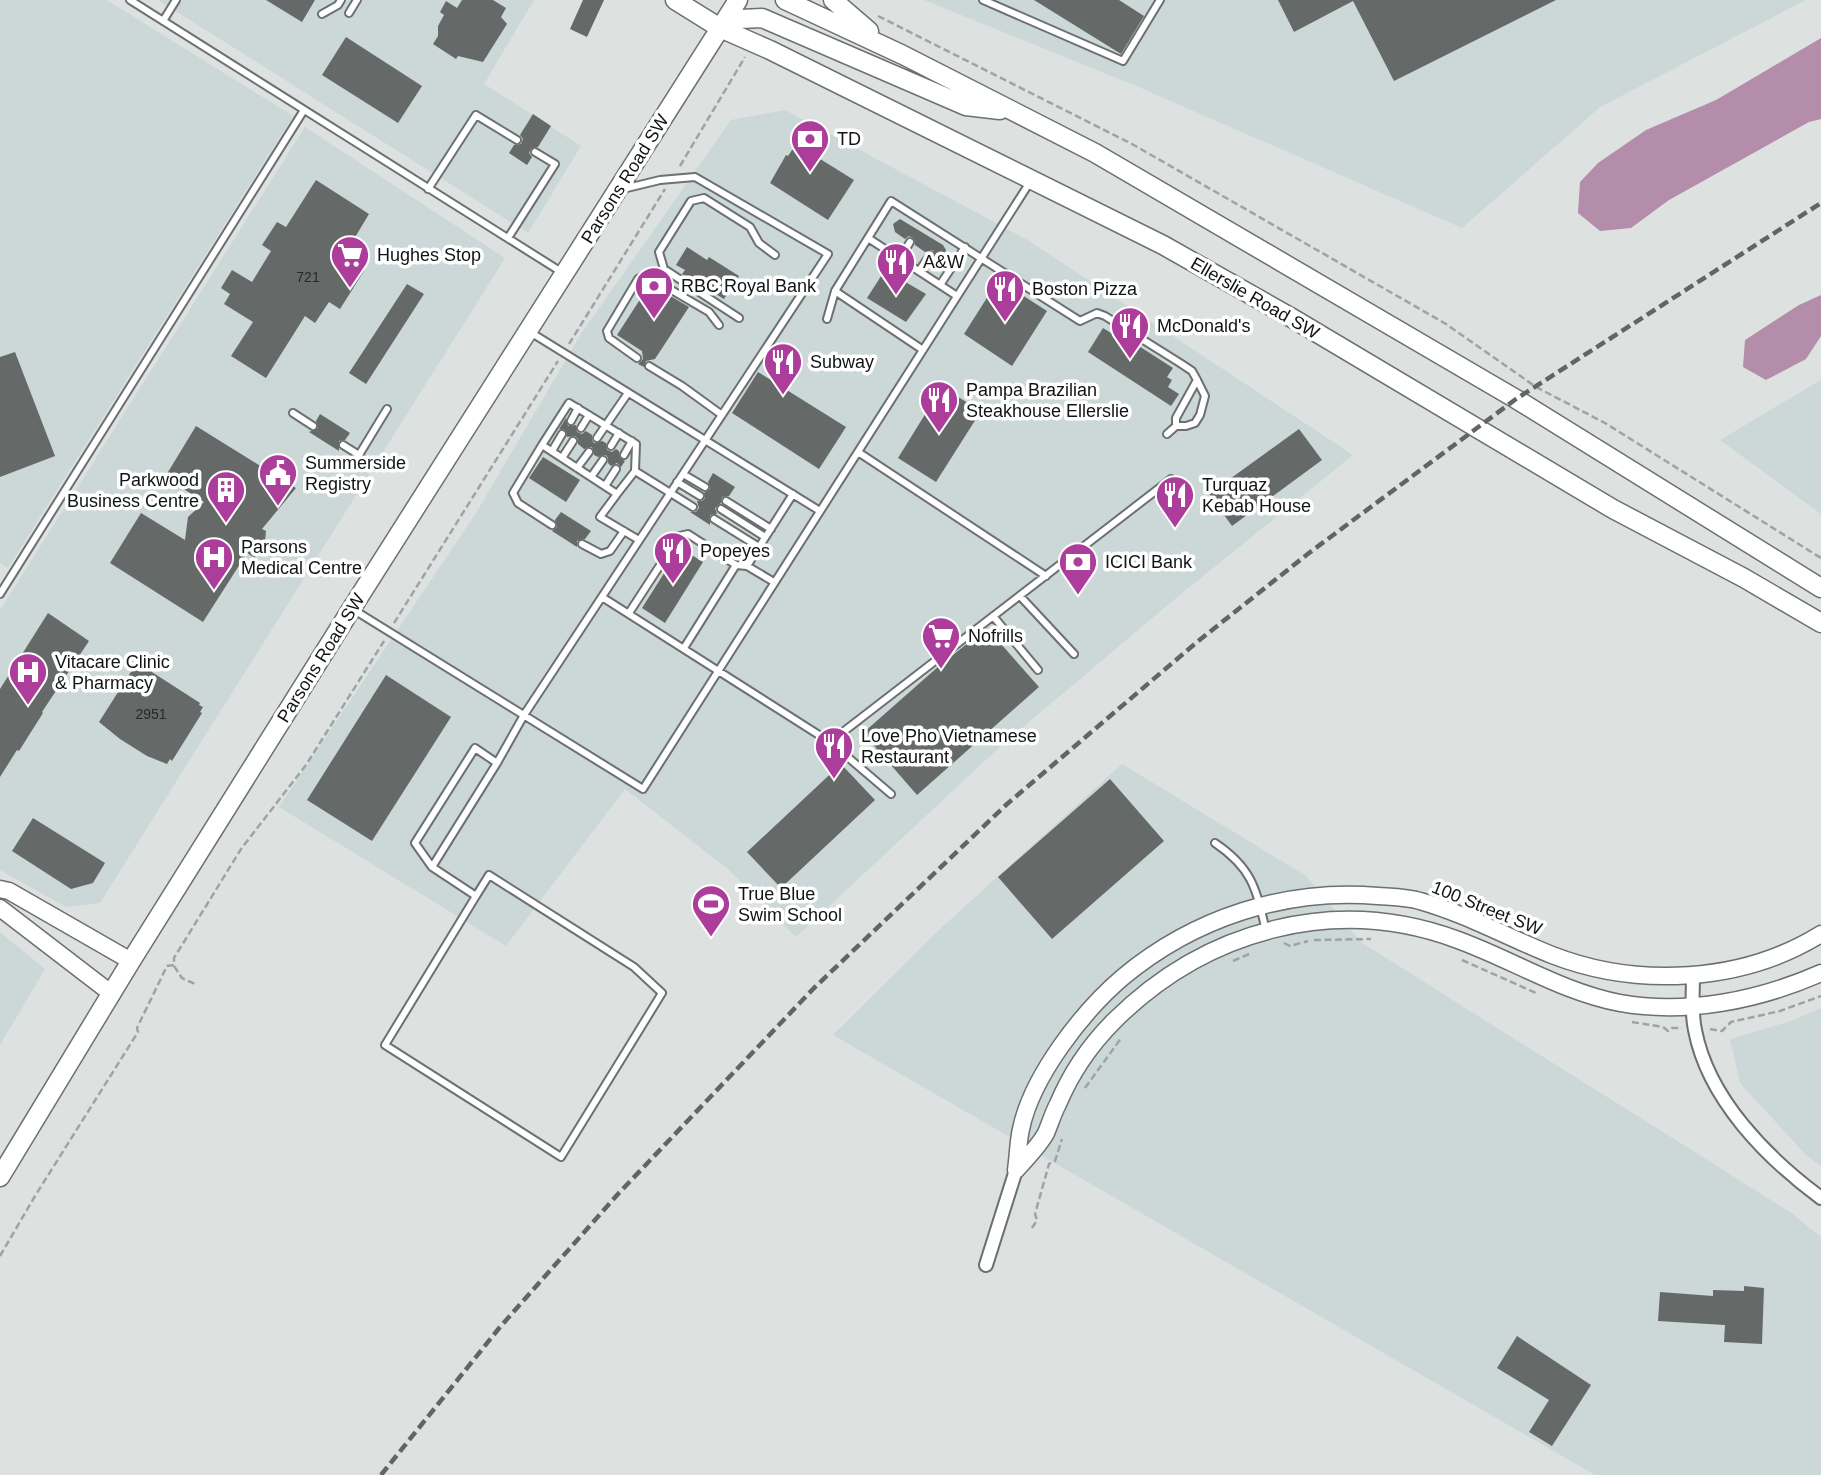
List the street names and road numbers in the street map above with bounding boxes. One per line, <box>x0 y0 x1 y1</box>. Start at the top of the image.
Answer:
street label: Parsons Road SW <box>577 111 673 247</box>
street label: Ellerslie Road SW <box>1187 253 1323 343</box>
street label: Parsons Road SW <box>273 590 369 726</box>
street label: 100 Street SW <box>1429 877 1545 939</box>

